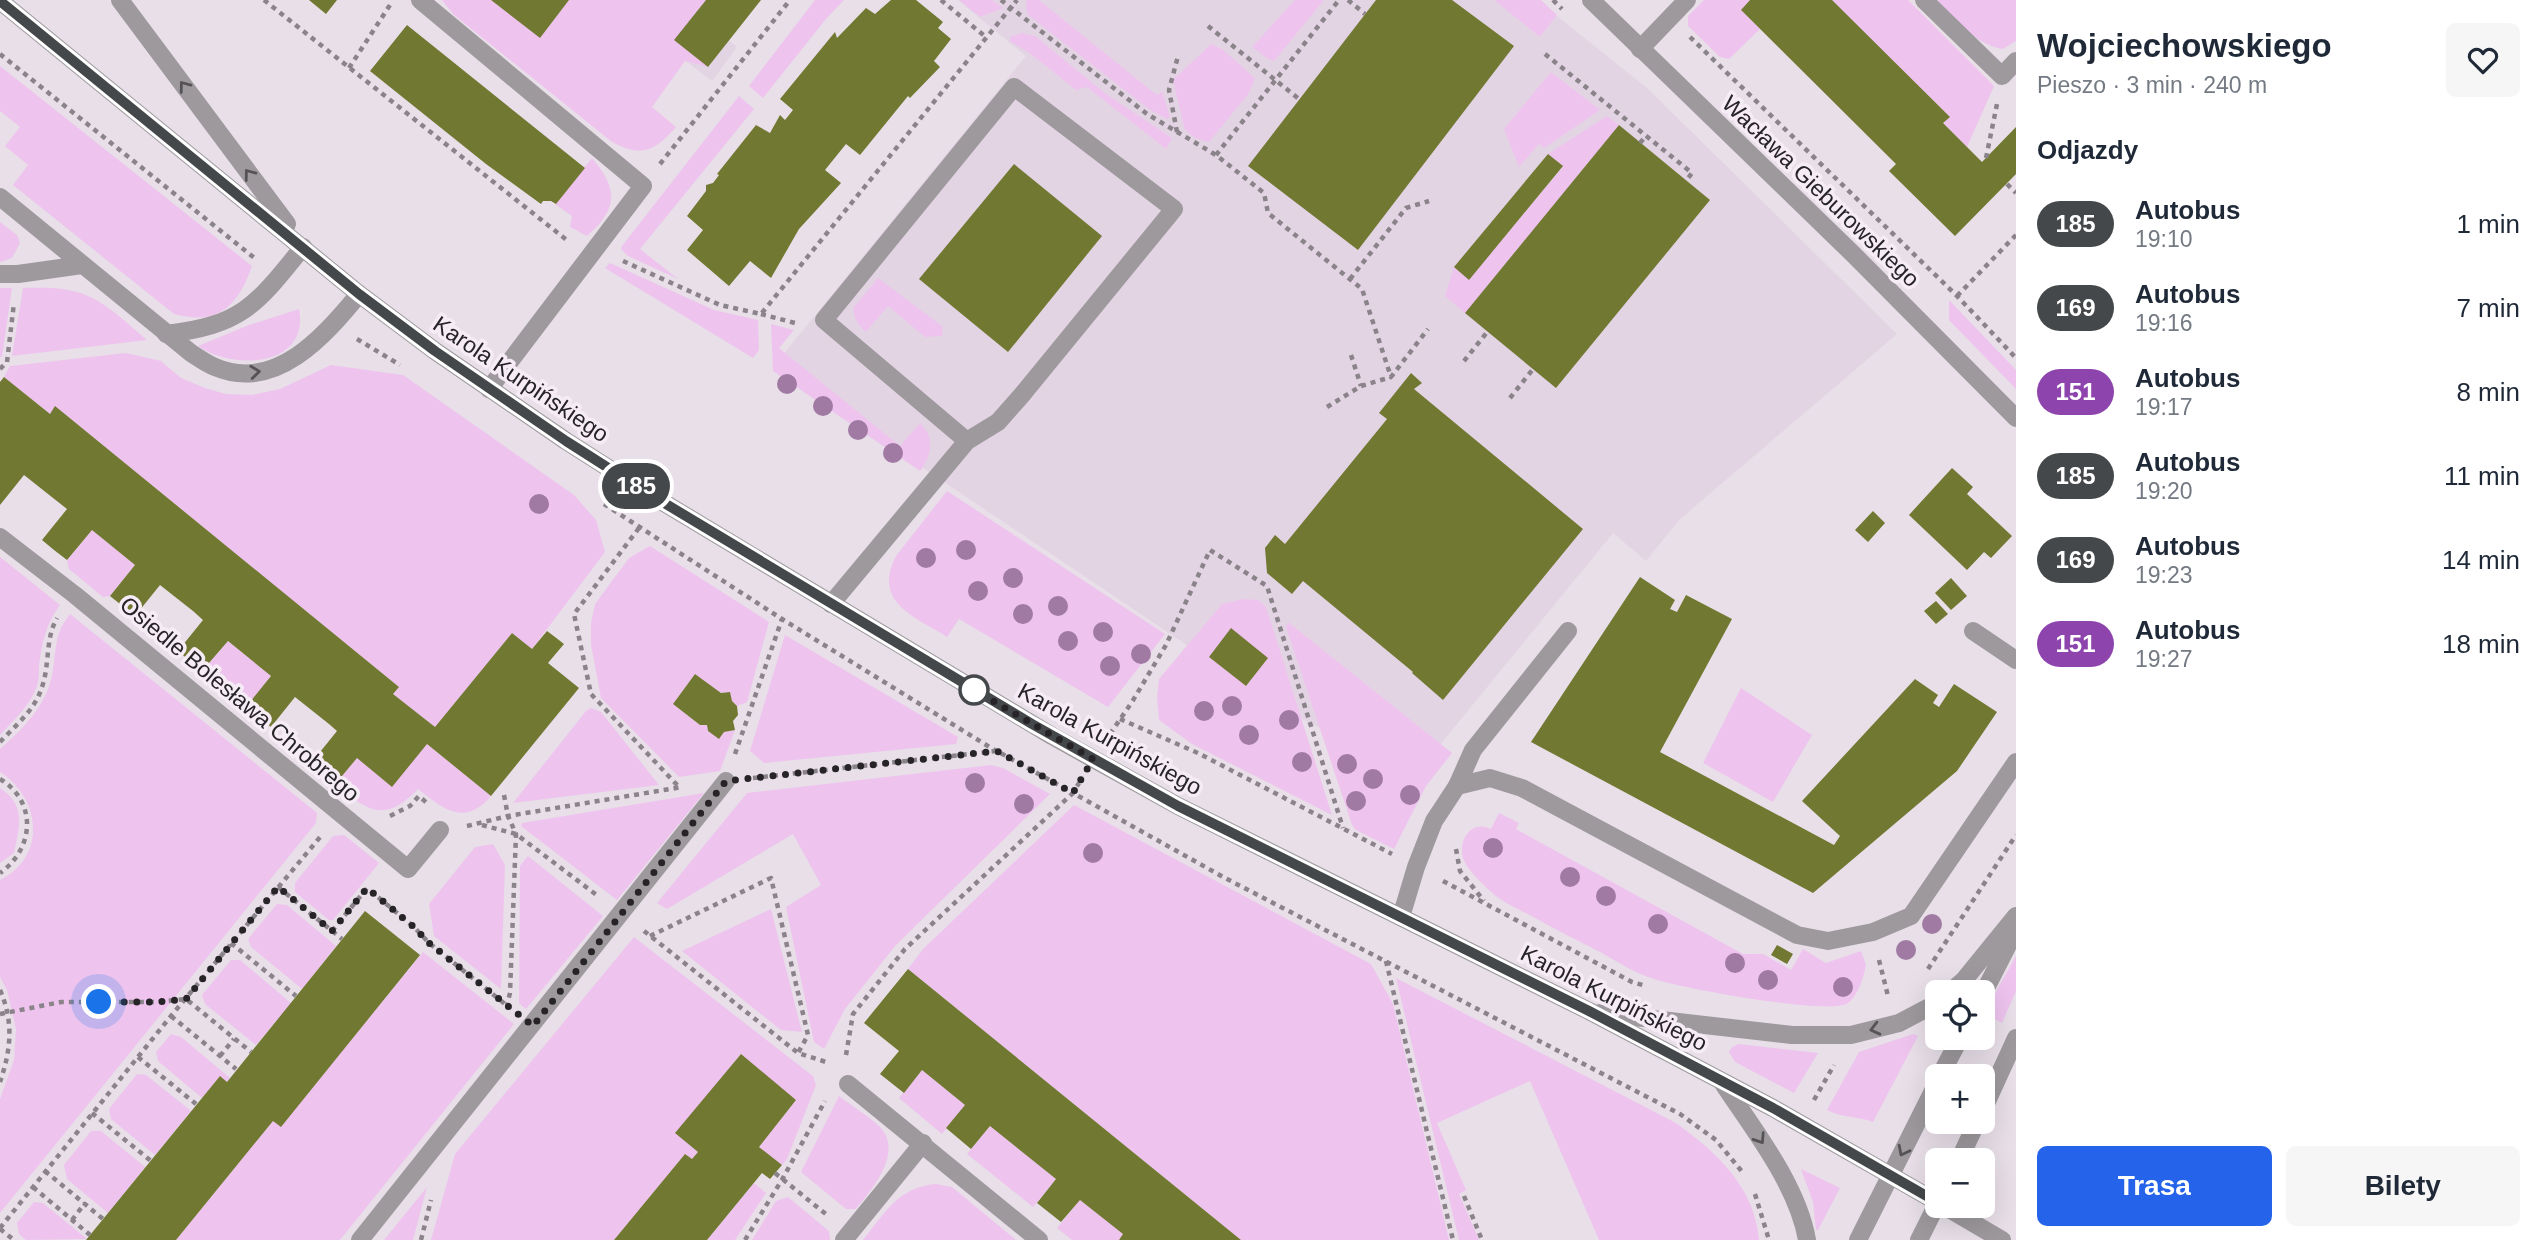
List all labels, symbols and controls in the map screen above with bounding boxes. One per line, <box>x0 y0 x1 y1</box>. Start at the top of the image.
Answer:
button: heart <box>2446 23 2520 97</box>
text: Wojciechowskiego <box>2037 27 2332 64</box>
text: Pieszo · 3 min · 240 m <box>2037 72 2267 98</box>
one-way arrow <box>180 81 193 94</box>
street label: Wacława Gieburowskiego <box>1717 90 1925 292</box>
text: Odjazdy <box>2037 135 2138 165</box>
one-way arrow <box>245 169 258 182</box>
text: Autobus <box>2135 195 2240 225</box>
text: 1 min <box>2456 209 2520 239</box>
text: 185 <box>2055 210 2096 237</box>
text: 19:10 <box>2135 226 2193 252</box>
text: Autobus <box>2135 279 2240 309</box>
text: 7 min <box>2456 293 2520 323</box>
text: 169 <box>2055 294 2096 321</box>
text: 19:16 <box>2135 310 2193 336</box>
street label: Karola Kurpińskiego <box>428 311 614 447</box>
text: Autobus <box>2135 363 2240 393</box>
one-way arrow <box>249 364 261 379</box>
text: 8 min <box>2456 377 2520 407</box>
text: 151 <box>2055 378 2096 405</box>
text: 19:17 <box>2135 394 2193 420</box>
text: Autobus <box>2135 447 2240 477</box>
text: 11 min <box>2444 461 2520 491</box>
text: 185 <box>2055 462 2096 489</box>
line badge: 185 <box>596 463 676 509</box>
text: 185 <box>616 472 656 499</box>
text: 19:20 <box>2135 478 2193 504</box>
text: Autobus <box>2135 531 2240 561</box>
text: 14 min <box>2442 545 2520 575</box>
text: 169 <box>2055 546 2096 573</box>
text: 19:23 <box>2135 562 2193 588</box>
street label: Osiedle Bolesława Chrobrego <box>115 591 365 807</box>
text: Autobus <box>2135 615 2240 645</box>
text: 18 min <box>2442 629 2520 659</box>
text: 151 <box>2055 630 2096 657</box>
text: 19:27 <box>2135 646 2193 672</box>
unlabelled marker <box>959 675 989 705</box>
street label: Karola Kurpińskiego <box>1014 678 1206 800</box>
street label: Karola Kurpińskiego <box>1516 940 1712 1056</box>
map controls <box>1925 980 1995 1218</box>
button: locate <box>1925 980 1995 1050</box>
your location <box>81 984 116 1019</box>
one-way arrow <box>1869 1021 1881 1035</box>
button: + <box>1925 1064 1995 1134</box>
one-way arrow <box>1751 1131 1764 1144</box>
one-way arrow <box>1897 1144 1911 1156</box>
button: Trasa <box>2037 1146 2272 1226</box>
button: Bilety <box>2286 1146 2520 1226</box>
button: − <box>1925 1148 1995 1218</box>

